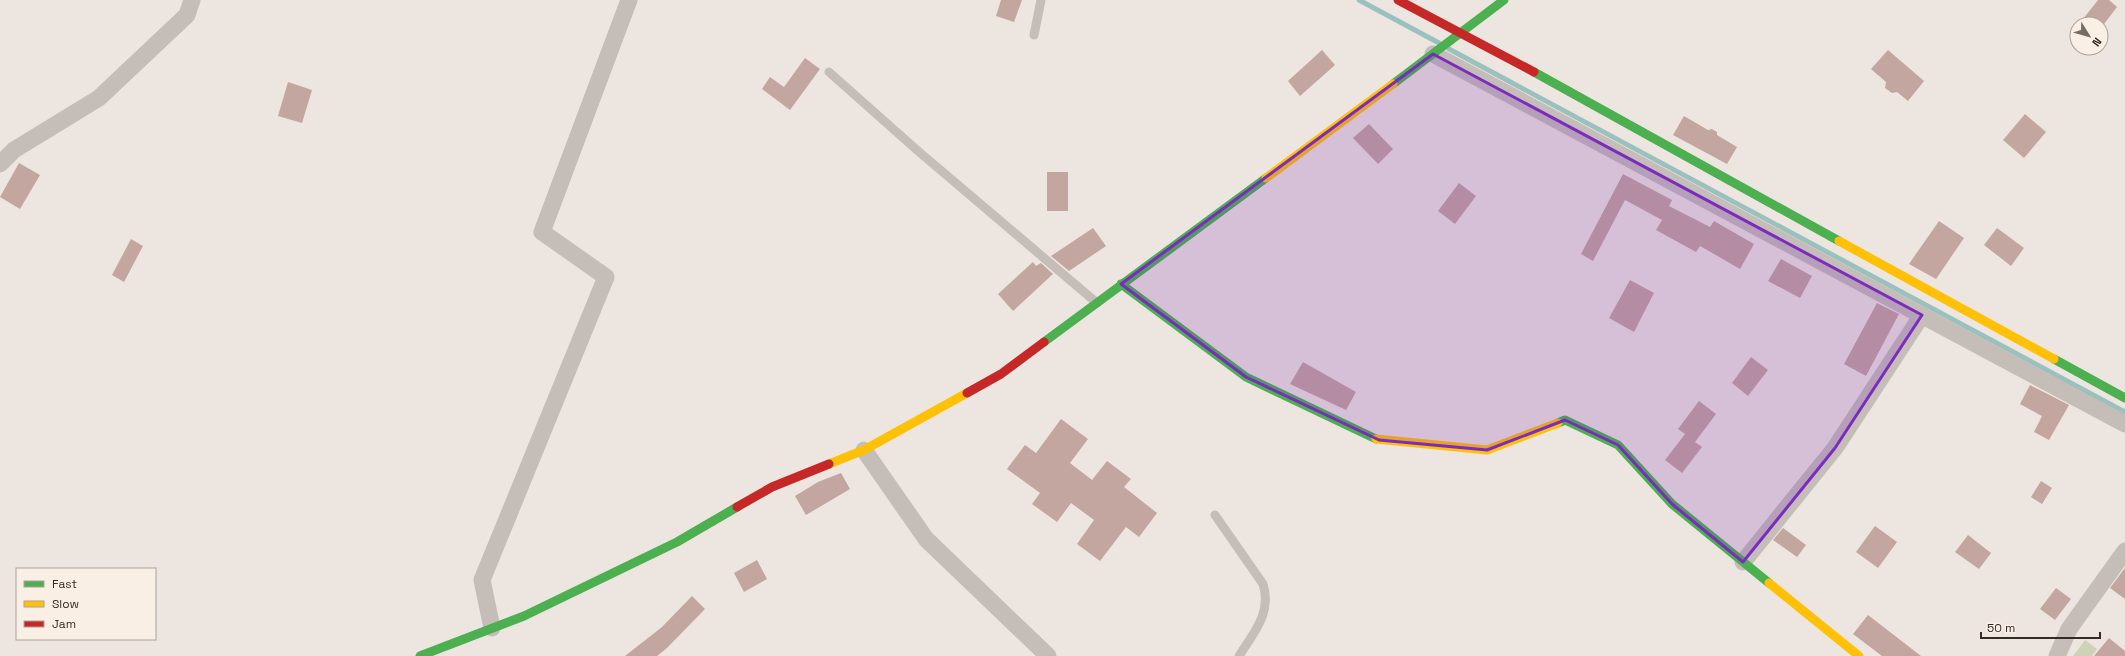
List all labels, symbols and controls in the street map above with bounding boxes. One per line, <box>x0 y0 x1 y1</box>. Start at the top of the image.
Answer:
north arrow <box>2069 16 2109 56</box>
text: N <box>2089 35 2105 49</box>
legend <box>16 568 156 640</box>
text: Fast <box>52 576 77 592</box>
text: Slow <box>52 596 79 612</box>
scale bar <box>1981 614 2100 640</box>
text: Jam <box>52 616 76 632</box>
text: 50 m <box>1987 620 2015 636</box>

